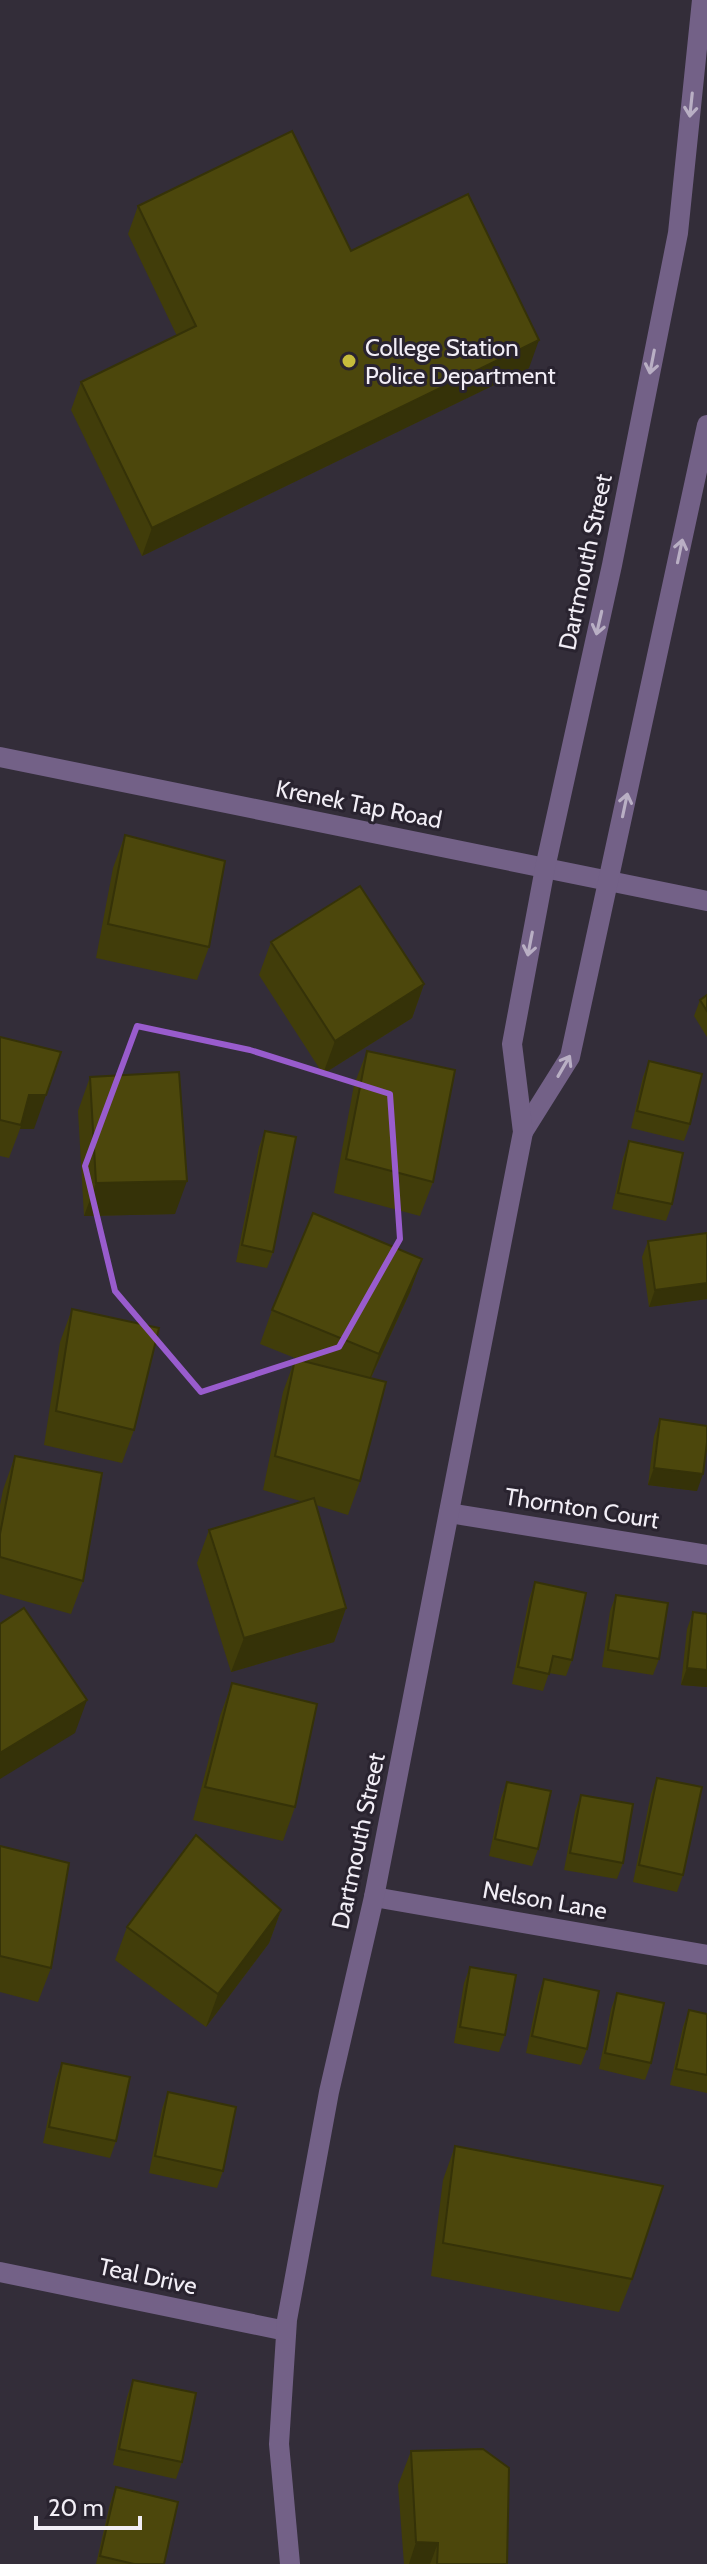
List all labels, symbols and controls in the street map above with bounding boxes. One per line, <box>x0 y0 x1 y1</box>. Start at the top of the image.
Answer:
one-way arrow <box>683 91 698 118</box>
place label: College Station Police Department <box>365 333 556 390</box>
one-way arrow <box>644 349 659 374</box>
marker: College Station Police Department <box>340 352 358 370</box>
street label: Dartmouth Street <box>552 471 618 653</box>
one-way arrow <box>673 538 688 564</box>
one-way arrow <box>591 610 606 635</box>
street label: Krenek Tap Road <box>273 774 445 834</box>
one-way arrow <box>619 793 634 818</box>
one-way arrow <box>522 931 537 957</box>
one-way arrow <box>556 1055 572 1078</box>
street label: Thornton Court <box>503 1482 661 1534</box>
street label: Dartmouth Street <box>325 1750 391 1932</box>
street label: Nelson Lane <box>481 1875 609 1925</box>
street label: Teal Drive <box>96 2251 200 2301</box>
scale bar <box>36 2480 140 2530</box>
text: 20 m <box>48 2493 104 2522</box>

